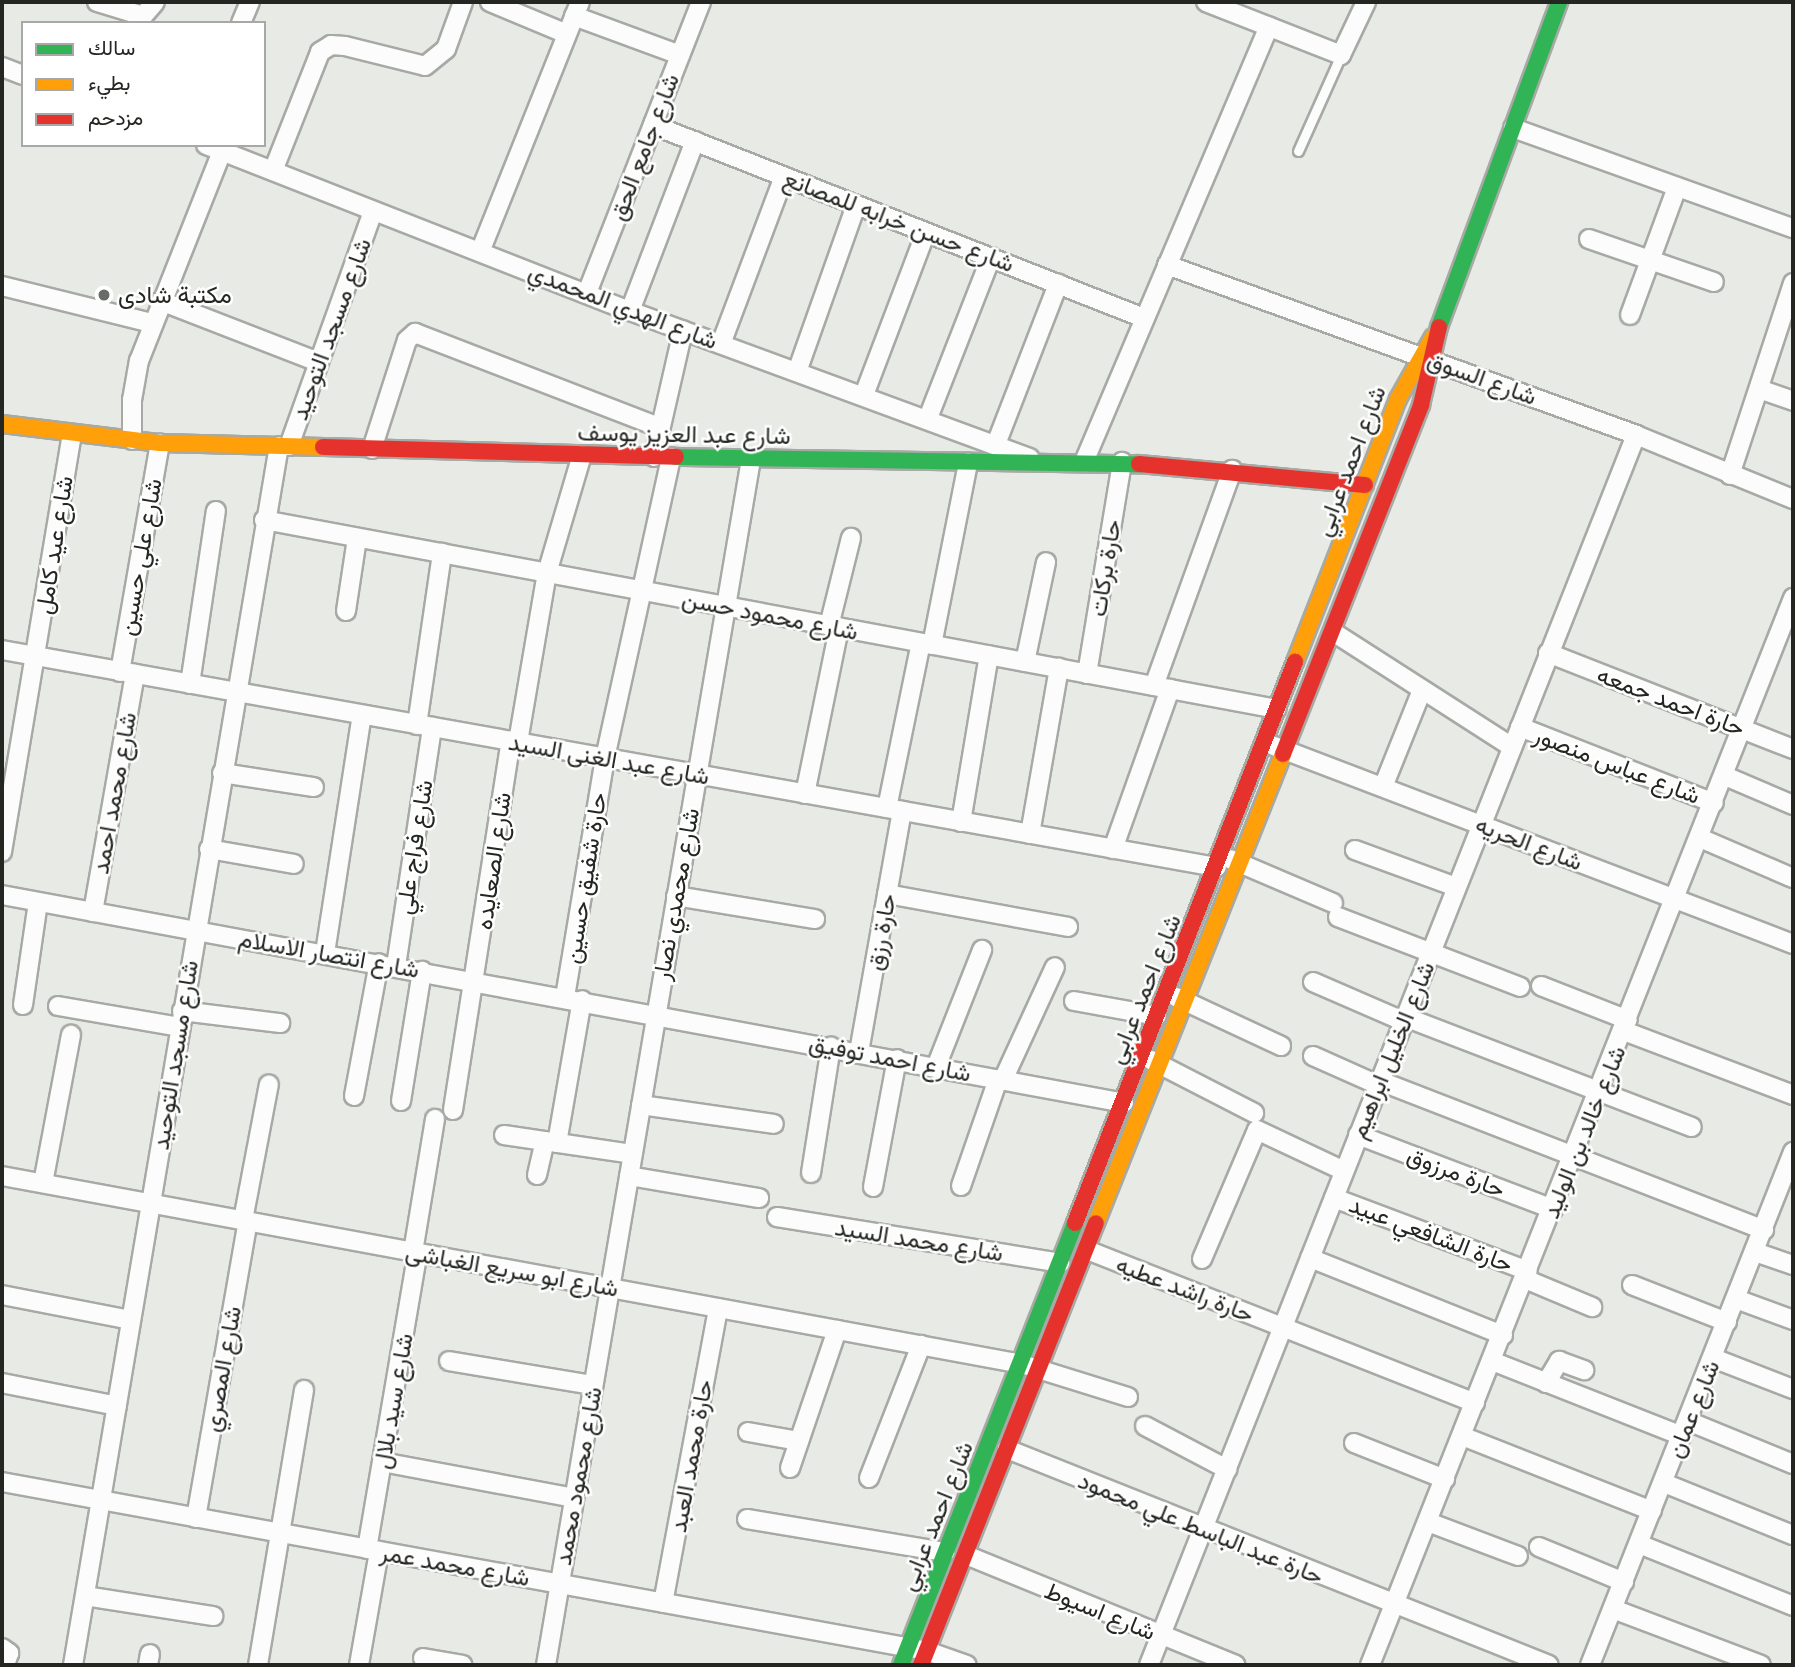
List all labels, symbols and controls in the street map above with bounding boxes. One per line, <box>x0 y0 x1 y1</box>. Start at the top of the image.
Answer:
legend <box>21 21 266 147</box>
text: سالك <box>88 33 135 61</box>
text: بطيء <box>88 68 131 96</box>
street label: شارع جامع الحق <box>603 70 685 224</box>
text: مزدحم <box>88 103 143 131</box>
street label: شارع حسن خرابه للمصانع <box>780 164 1018 278</box>
street label: شارع مسجد التوحيد <box>285 234 377 424</box>
street label: شارع الهدي المحمدي <box>524 257 722 355</box>
place label: مكتبة شادى <box>118 281 232 309</box>
marker: مكتبة شادى <box>96 287 112 303</box>
street label: شارع السوق <box>1423 345 1541 411</box>
street label: شارع احمد عرابي <box>1308 382 1392 540</box>
street label: شارع عبد العزيز يوسف <box>577 418 791 450</box>
street label: شارع عيد كامل <box>29 474 79 616</box>
street label: شارع علي حسين <box>112 476 168 638</box>
street label: حارة بركات <box>1083 517 1127 619</box>
street label: شارع محمود حسن <box>680 584 860 646</box>
street label: حارة احمد جمعه <box>1593 660 1749 742</box>
street label: شارع محمد احمد <box>86 710 142 876</box>
street label: شارع عباس منصور <box>1530 720 1704 810</box>
street label: شارع عبد الغنى السيد <box>506 727 712 791</box>
street label: شارع فراج علي <box>389 778 439 916</box>
street label: شارع الصعايده <box>469 790 517 932</box>
street label: حارة شفيق حسين <box>557 790 613 966</box>
street label: شارع محمدي نصار <box>647 806 705 982</box>
street label: شارع الحريه <box>1471 809 1587 877</box>
street label: حارة رزق <box>860 891 902 973</box>
street label: شارع احمد عرابي <box>1101 910 1187 1068</box>
street label: شارع انتصار الاسلام <box>236 924 422 984</box>
street label: شارع الخليل ابراهيم <box>1343 957 1441 1143</box>
street label: شارع مسجد التوحيد <box>146 958 204 1152</box>
street label: شارع احمد توفيق <box>807 1028 973 1088</box>
street label: شارع خالد بن الوليد <box>1536 1041 1632 1223</box>
street label: حارة مرزوق <box>1403 1140 1509 1204</box>
street label: حارة الشافعي عبيد <box>1345 1190 1517 1278</box>
street label: شارع محمد السيد <box>833 1212 1005 1268</box>
street label: شارع ابو سريع الغباشى <box>403 1237 621 1303</box>
street label: حارة راشد عطيه <box>1112 1250 1258 1328</box>
street label: شارع المصري <box>197 1304 247 1434</box>
street label: شارع سيد بلال <box>367 1331 419 1471</box>
street label: شارع عمان <box>1660 1356 1726 1462</box>
street label: حارة محمد العبد <box>663 1377 719 1535</box>
street label: شارع محمود محمد <box>548 1385 608 1567</box>
street label: شارع احمد عرابي <box>893 1437 979 1595</box>
street label: حارة عبد الباسط علي محمود <box>1074 1466 1328 1590</box>
street label: شارع محمد عمر <box>378 1538 532 1592</box>
street label: شارع اسيوط <box>1040 1576 1160 1646</box>

